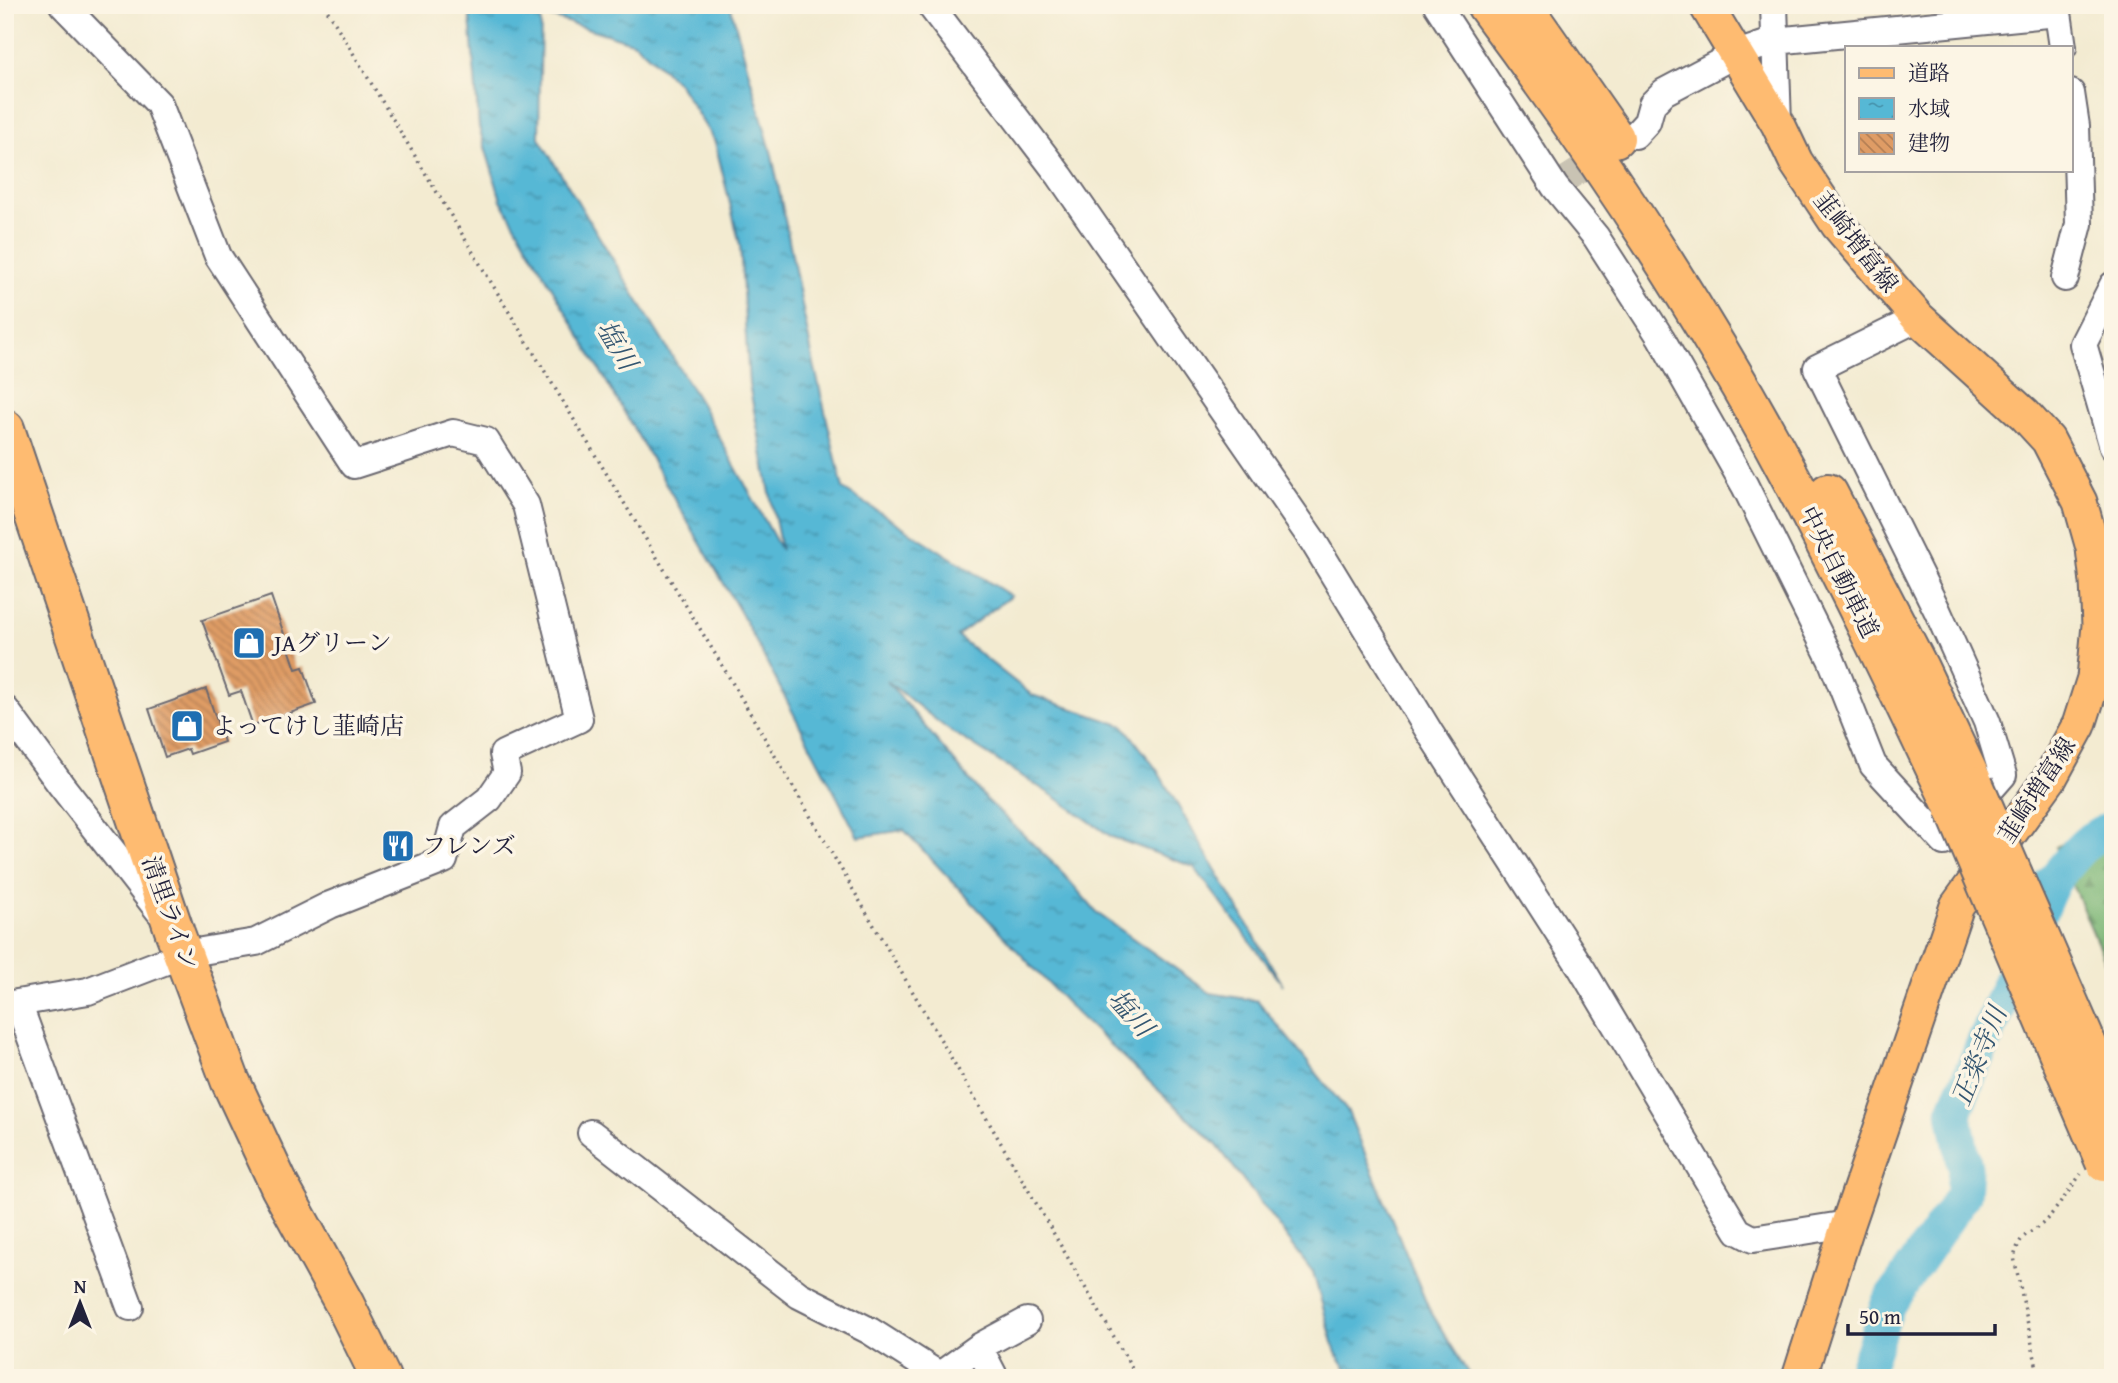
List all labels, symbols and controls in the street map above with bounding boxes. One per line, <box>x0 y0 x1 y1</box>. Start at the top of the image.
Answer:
legend <box>1845 46 2072 172</box>
text: 道路 <box>1908 57 1950 88</box>
text: 水域 <box>1908 93 1950 124</box>
text: 建物 <box>1908 127 1950 158</box>
street label: 韮崎増富線 <box>1806 184 1907 300</box>
water label: 塩川 <box>587 312 649 380</box>
street label: 中央自動車道 <box>1791 500 1888 644</box>
shop icon: JAグリーン <box>230 624 268 662</box>
place label: JAグリーン <box>271 625 392 660</box>
shop icon: よってけし韮崎店 <box>168 707 206 745</box>
place label: よってけし韮崎店 <box>212 708 404 743</box>
street label: 韮崎増富線 <box>1989 730 2084 850</box>
restaurant icon: フレンズ <box>379 827 417 865</box>
place label: フレンズ <box>422 828 516 863</box>
street label: 清里ライン <box>134 851 207 975</box>
water label: 塩川 <box>1099 980 1165 1047</box>
water label: 正楽寺川 <box>1941 998 2017 1111</box>
north arrow <box>46 1268 116 1338</box>
text: N <box>74 1272 87 1300</box>
scale bar <box>1848 1292 1996 1336</box>
text: 50 m <box>1859 1301 1901 1332</box>

